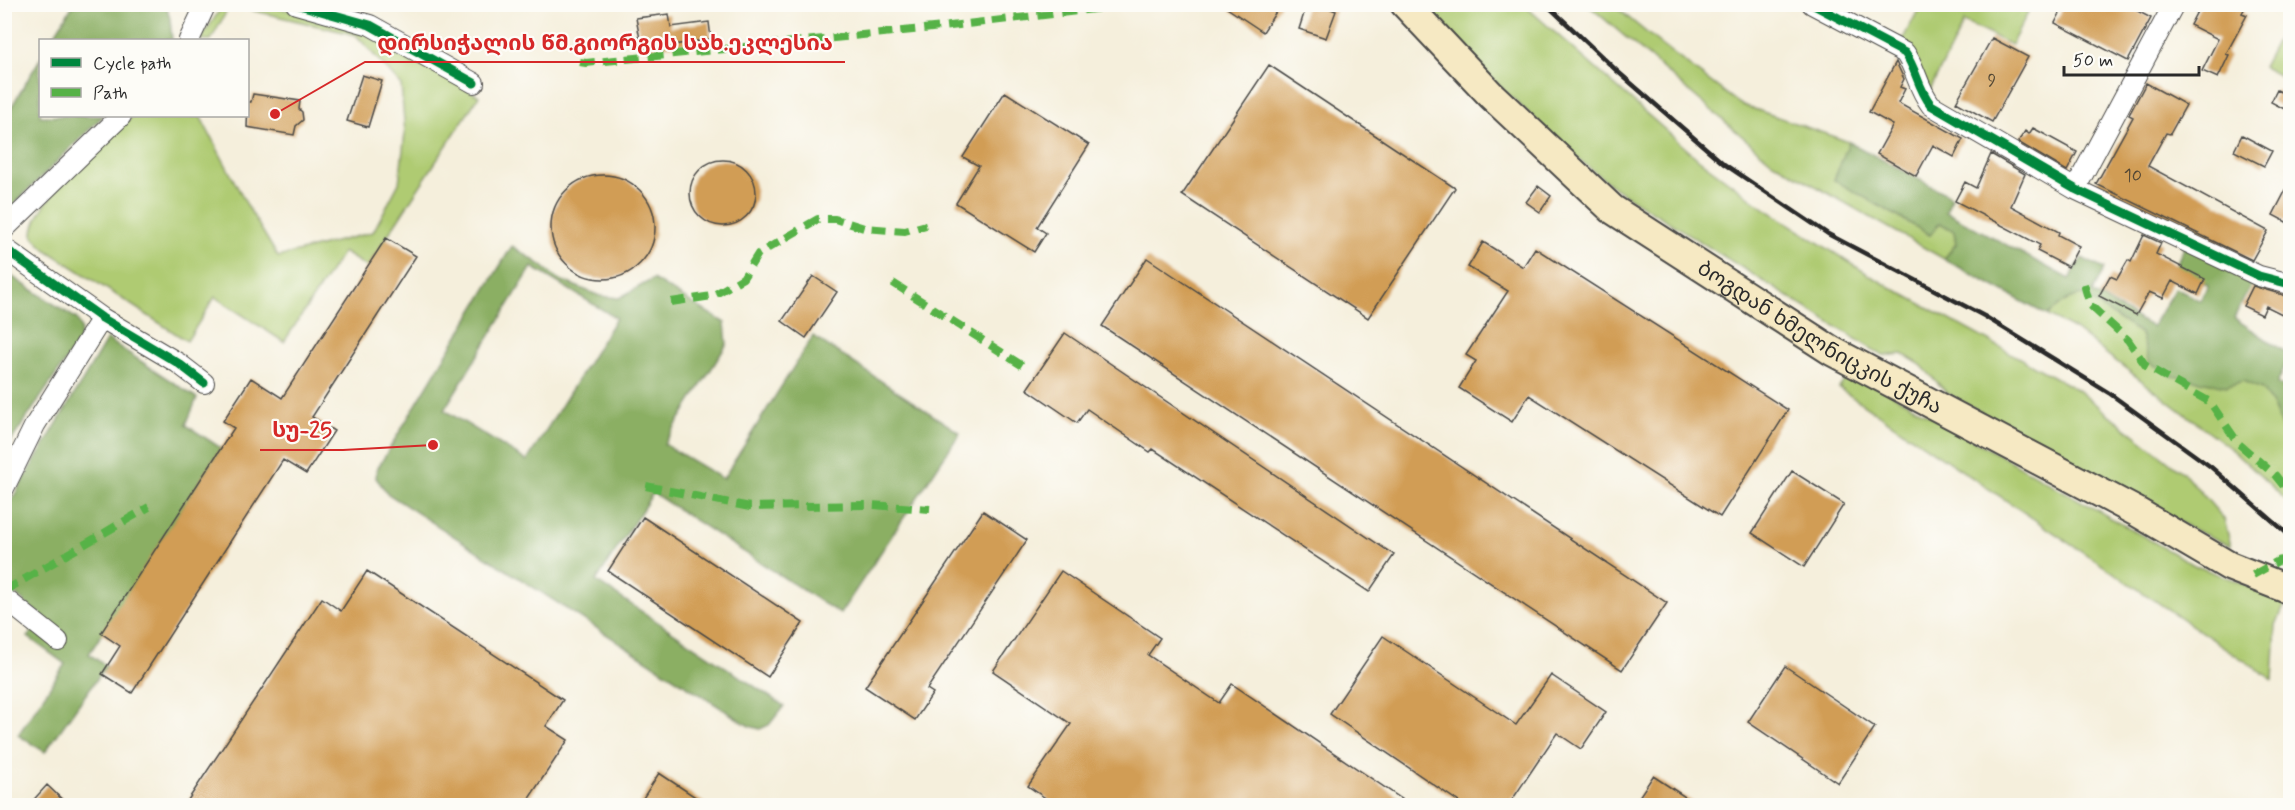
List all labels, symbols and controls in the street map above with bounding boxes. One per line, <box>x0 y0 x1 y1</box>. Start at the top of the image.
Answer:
callout: დირსიჭალის წმ.გიორგის სახ.ეკლესია <box>365 22 845 62</box>
text: დირსიჭალის წმ.გიორგის სახ.ეკლესია <box>377 30 833 58</box>
legend <box>39 39 249 117</box>
scale bar <box>2064 39 2199 77</box>
text: 50 m <box>2073 49 2113 73</box>
text: Cycle path <box>93 52 171 76</box>
house number: 9 <box>1988 69 1997 93</box>
text: Path <box>93 82 128 106</box>
house number: 10 <box>2124 164 2142 188</box>
street label: ბოგდან ხმელნიცკის ქუჩა <box>1692 255 1947 422</box>
callout: სუ-25 <box>260 410 343 450</box>
text: სუ-25 <box>272 417 332 445</box>

